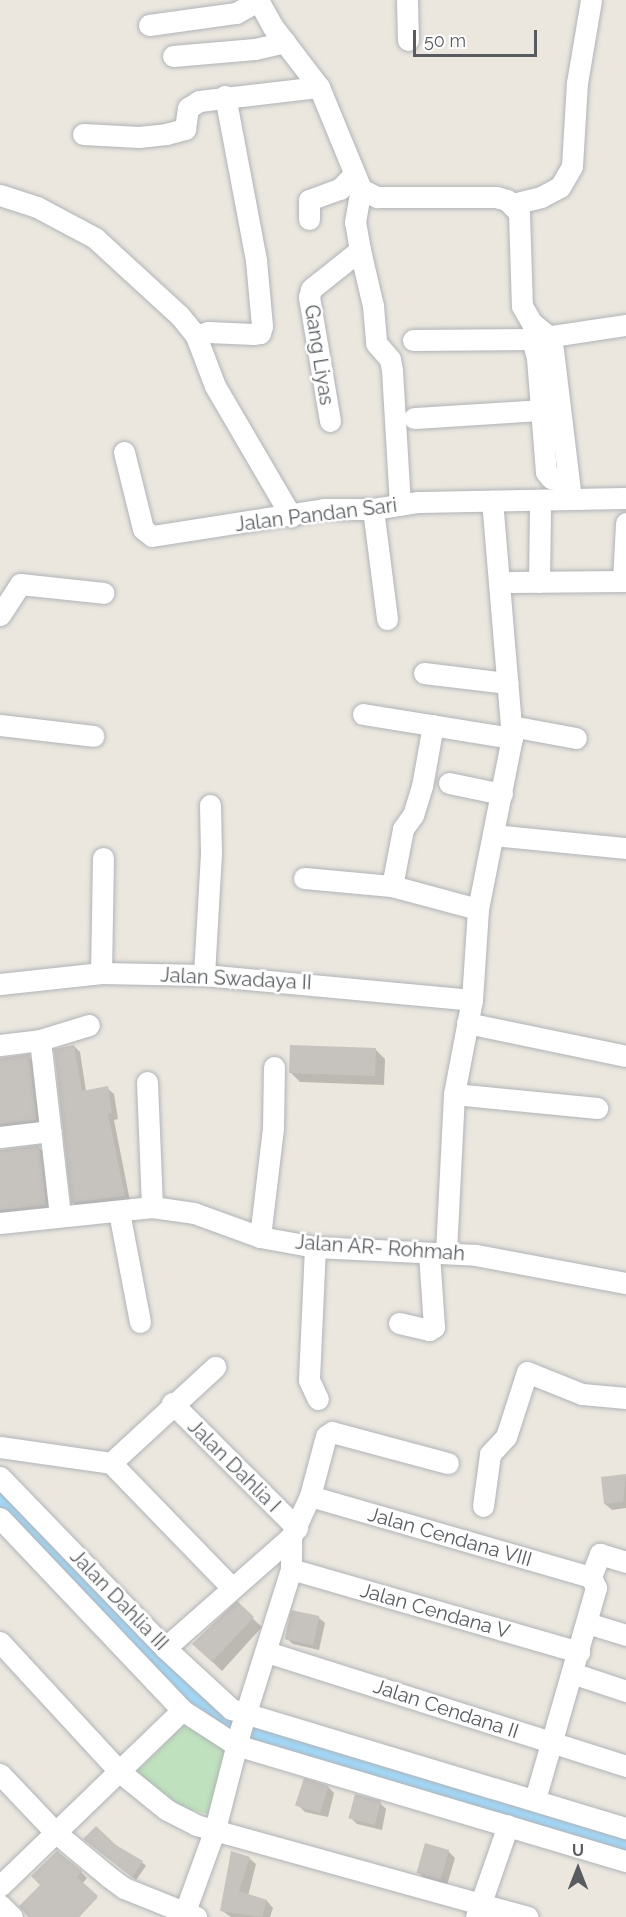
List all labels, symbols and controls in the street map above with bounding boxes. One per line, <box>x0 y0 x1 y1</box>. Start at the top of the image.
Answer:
scale bar <box>416 18 540 56</box>
text: 50 m <box>424 30 466 51</box>
street label: Gang Liyas <box>299 303 339 407</box>
street label: Jalan Pandan Sari <box>234 493 398 537</box>
street label: Jalan Swadaya II <box>160 963 312 995</box>
street label: Jalan AR- Rohmah <box>294 1230 466 1266</box>
street label: Jalan Dahlia I <box>183 1415 285 1517</box>
street label: Jalan Cendana VIII <box>365 1502 535 1572</box>
street label: Jalan Dahlia III <box>65 1545 173 1655</box>
street label: Jalan Cendana V <box>357 1578 513 1644</box>
street label: Jalan Cendana II <box>370 1674 522 1744</box>
north arrow <box>548 1839 608 1899</box>
text: U <box>572 1841 584 1860</box>

